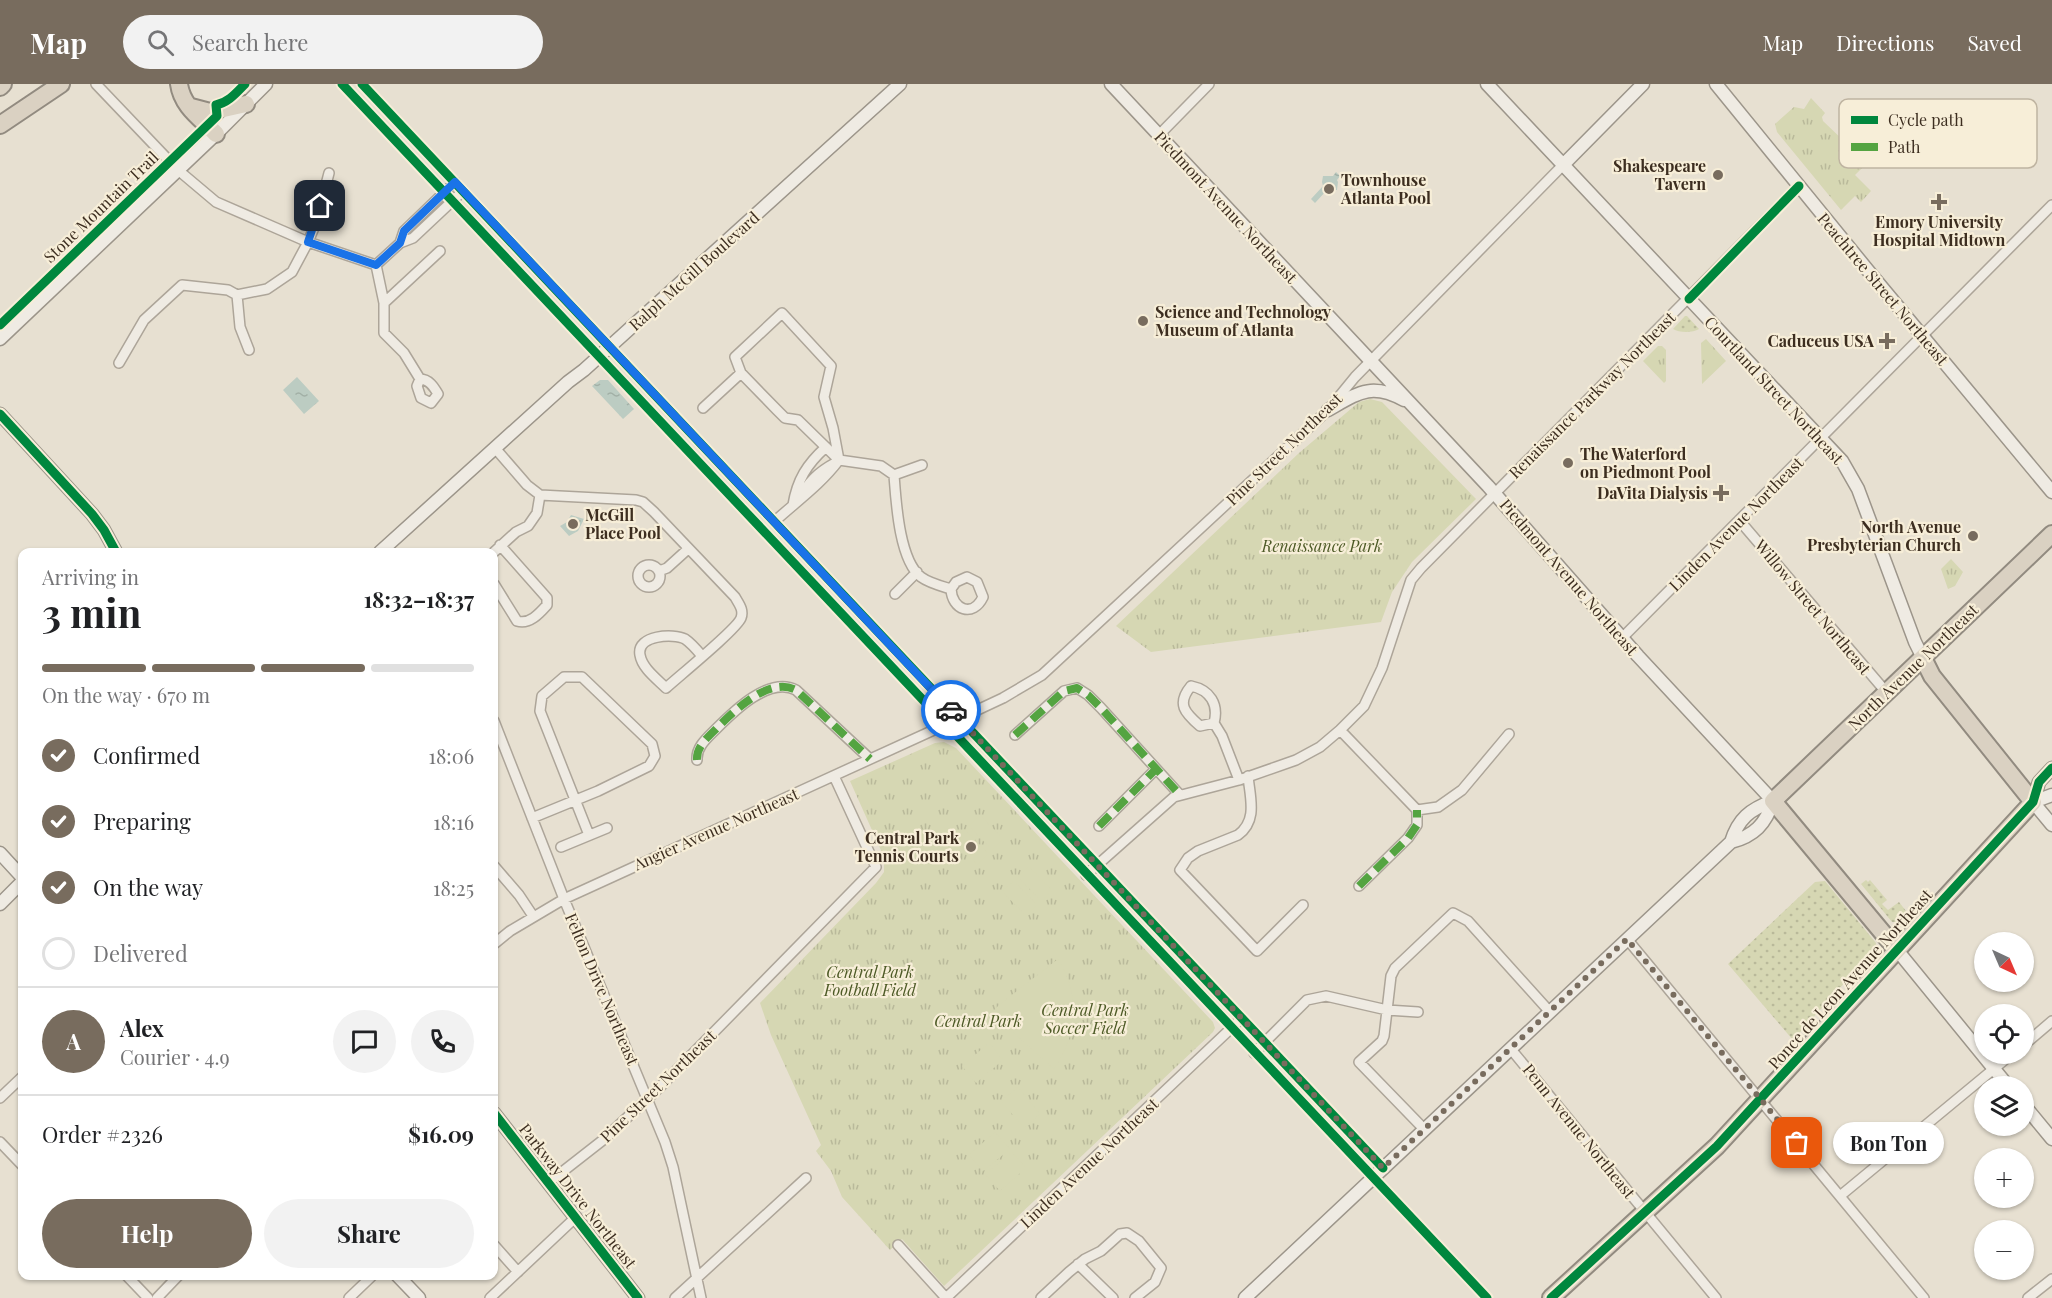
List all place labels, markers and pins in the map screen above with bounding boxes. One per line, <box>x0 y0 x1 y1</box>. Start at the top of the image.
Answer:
place label: Shakespeare Tavern <box>1613 155 1706 194</box>
marker: Shakespeare Tavern <box>1711 168 1725 182</box>
place label: Townhouse Atlanta Pool <box>1340 169 1431 208</box>
pin <box>294 180 345 231</box>
marker: Townhouse Atlanta Pool <box>1322 182 1336 196</box>
marker: Emory University Hospital Midtown <box>1930 193 1948 211</box>
place label: Emory University Hospital Midtown <box>1873 211 2005 250</box>
place label: Science and Technology Museum of Atlanta <box>1155 301 1332 340</box>
marker: Science and Technology Museum of Atlanta <box>1136 314 1150 328</box>
place label: Caduceus USA <box>1768 330 1874 351</box>
marker: Caduceus USA <box>1878 332 1896 350</box>
place label: The Waterford on Piedmont Pool <box>1580 443 1711 482</box>
marker: The Waterford on Piedmont Pool <box>1561 456 1575 470</box>
place label: DaVita Dialysis <box>1597 482 1708 503</box>
marker: DaVita Dialysis <box>1712 484 1730 502</box>
place label: McGill Place Pool <box>585 504 661 543</box>
place label: North Avenue Presbyterian Church <box>1807 516 1961 555</box>
marker: McGill Place Pool <box>566 517 580 531</box>
marker: North Avenue Presbyterian Church <box>1966 529 1980 543</box>
place label: Central Park Tennis Courts <box>855 827 960 866</box>
marker: Central Park Tennis Courts <box>964 840 978 854</box>
pin <box>1771 1117 1822 1168</box>
callout: Bon Ton <box>1833 1122 1944 1164</box>

